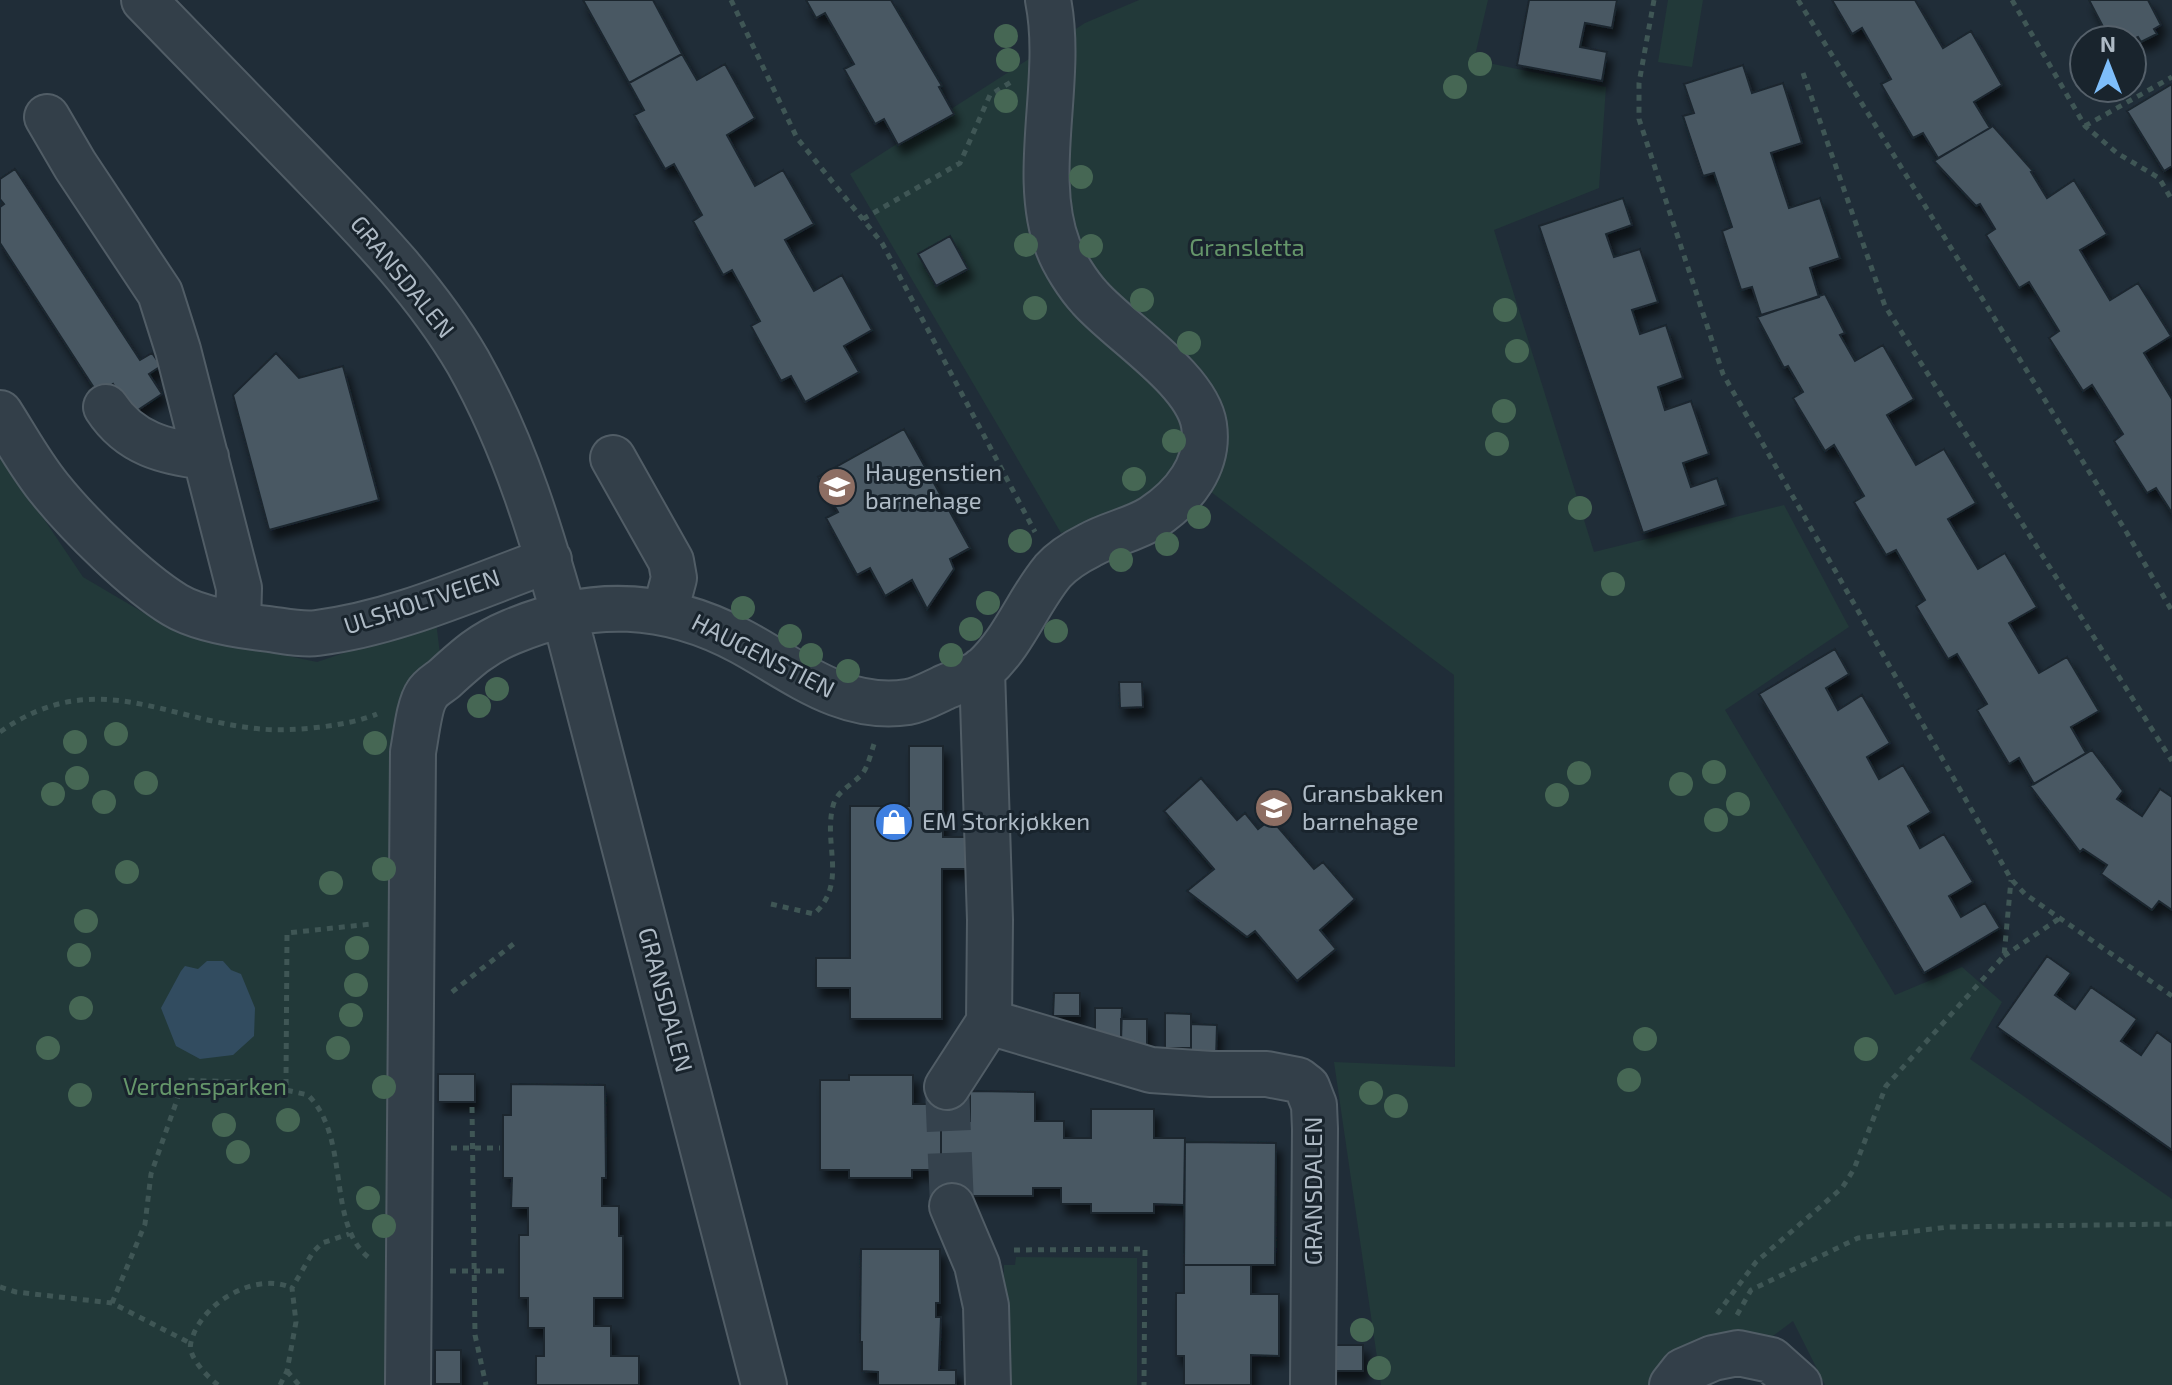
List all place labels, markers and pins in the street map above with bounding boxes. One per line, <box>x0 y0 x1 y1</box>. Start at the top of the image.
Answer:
place label: Haugenstien barnehage <box>865 457 1002 514</box>
school or university icon: Haugenstien barnehage <box>816 466 858 508</box>
place label: Gransbakken barnehage <box>1302 778 1444 835</box>
school or university icon: Gransbakken barnehage <box>1253 787 1295 829</box>
shop icon: EM Storkjøkken <box>873 801 915 843</box>
place label: EM Storkjøkken <box>922 806 1090 835</box>

